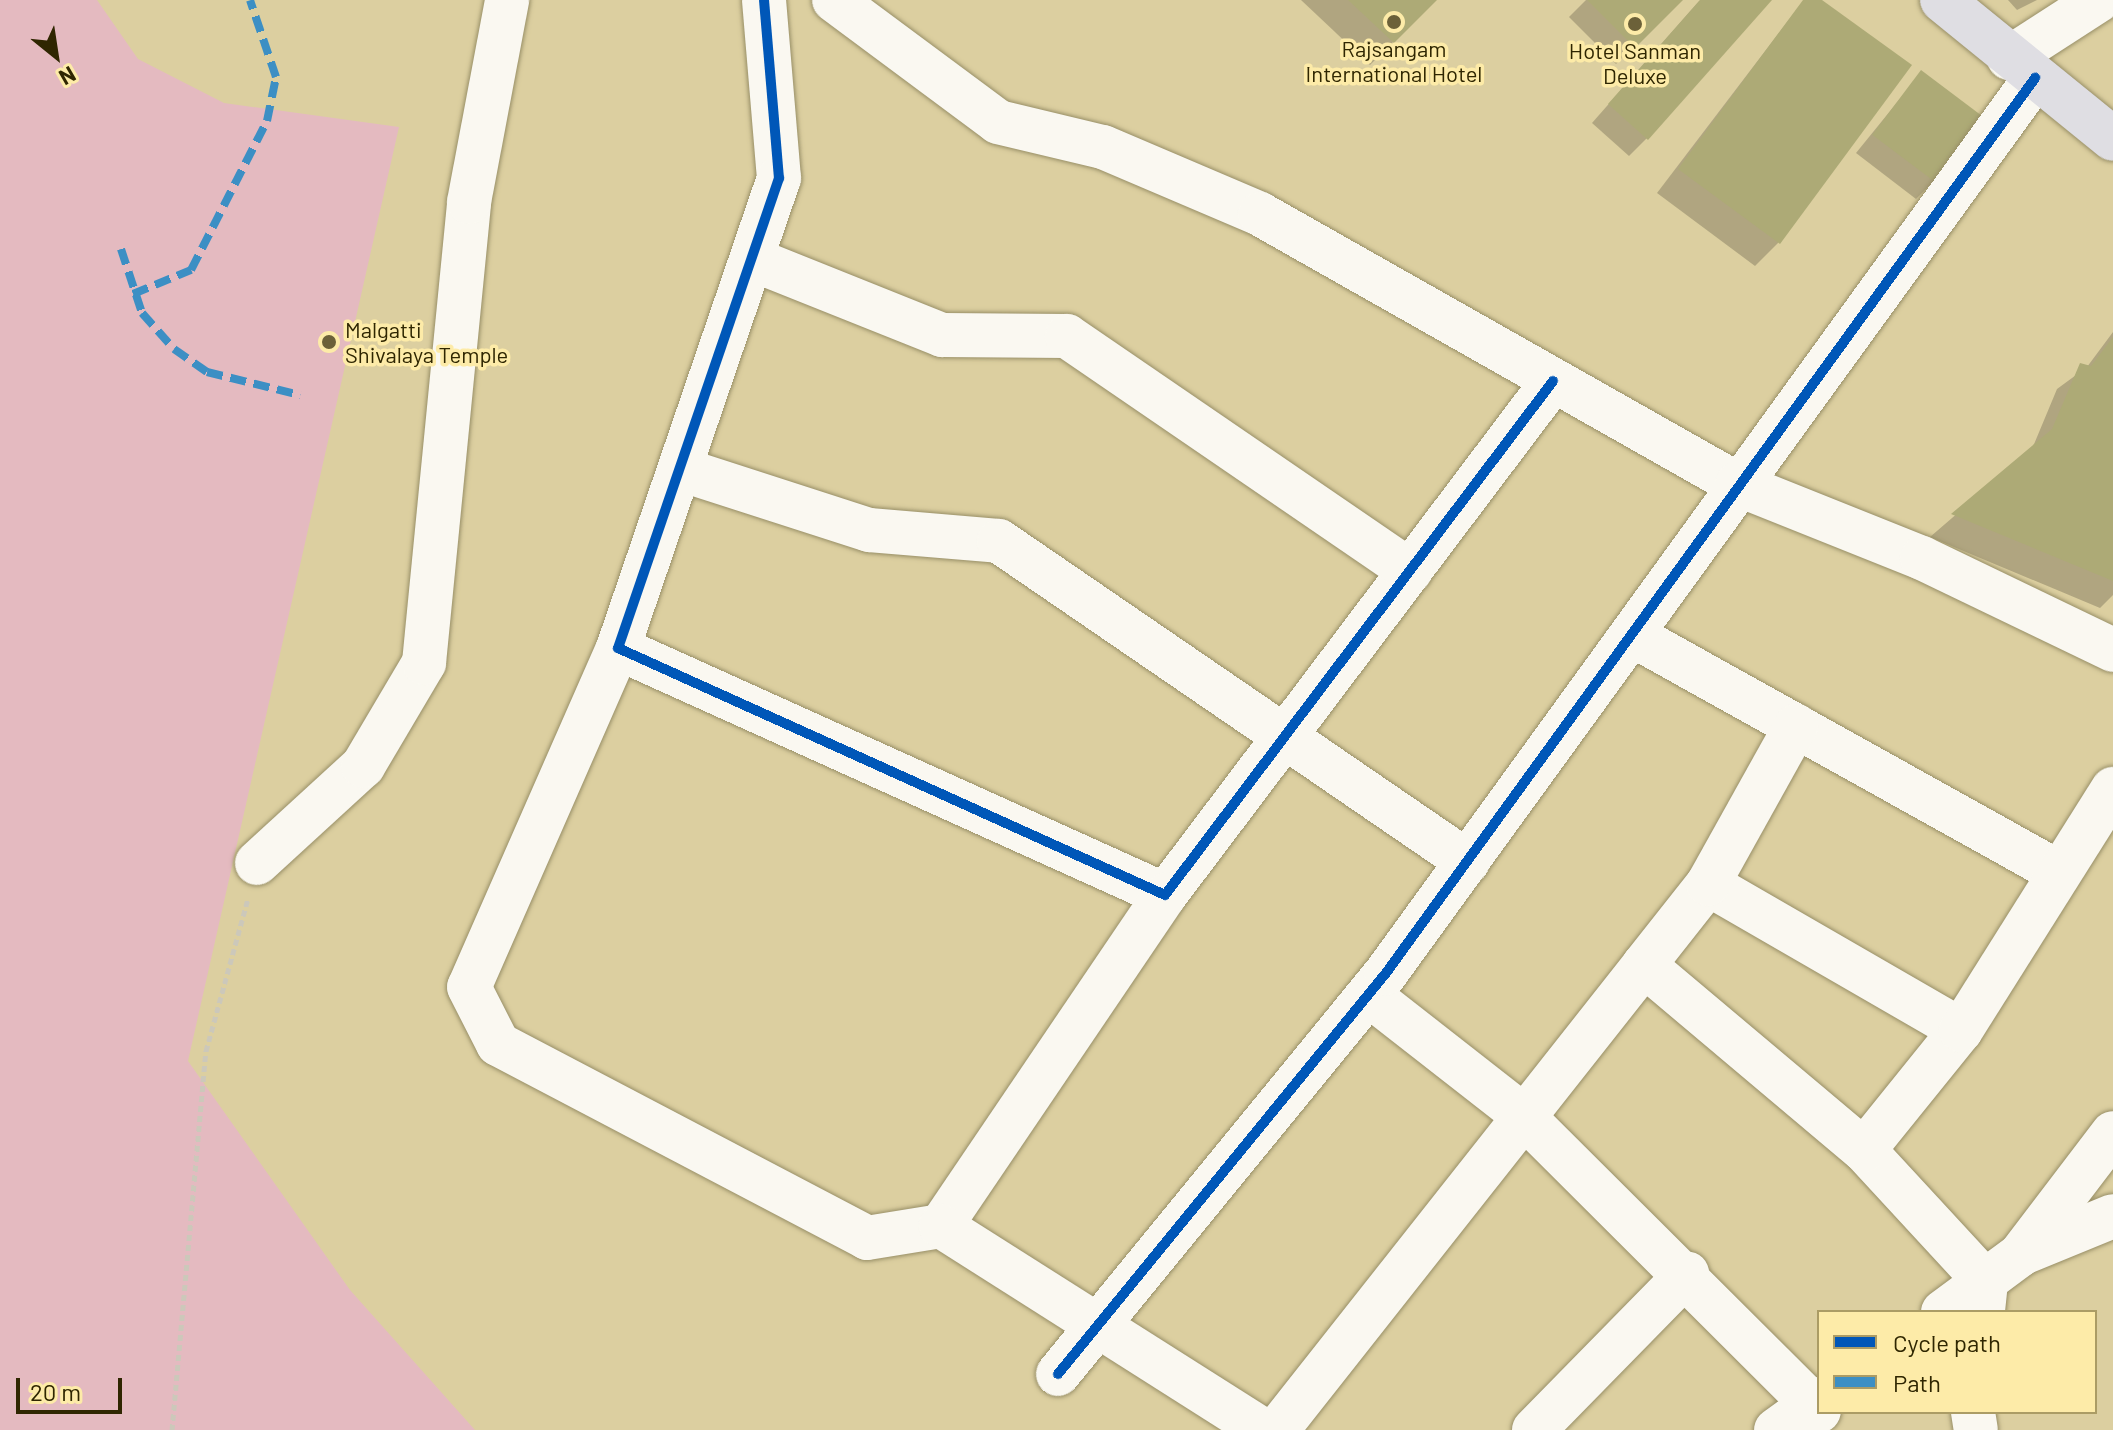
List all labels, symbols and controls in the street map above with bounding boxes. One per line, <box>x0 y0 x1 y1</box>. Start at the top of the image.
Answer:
marker: Rajsangam International Hotel <box>1385 13 1403 31</box>
marker: Hotel Sanman Deluxe <box>1626 15 1644 33</box>
north arrow <box>16 16 96 96</box>
place label: Rajsangam International Hotel <box>1306 35 1482 86</box>
place label: Hotel Sanman Deluxe <box>1569 37 1701 88</box>
text: N <box>55 62 81 92</box>
place label: Malgatti Shivalaya Temple <box>345 316 508 368</box>
marker: Malgatti Shivalaya Temple <box>320 333 338 351</box>
legend <box>1817 1310 2097 1414</box>
text: Cycle path <box>1893 1328 2001 1357</box>
scale bar <box>20 1362 126 1412</box>
text: Path <box>1893 1368 1941 1397</box>
text: 20 m <box>30 1377 81 1406</box>

